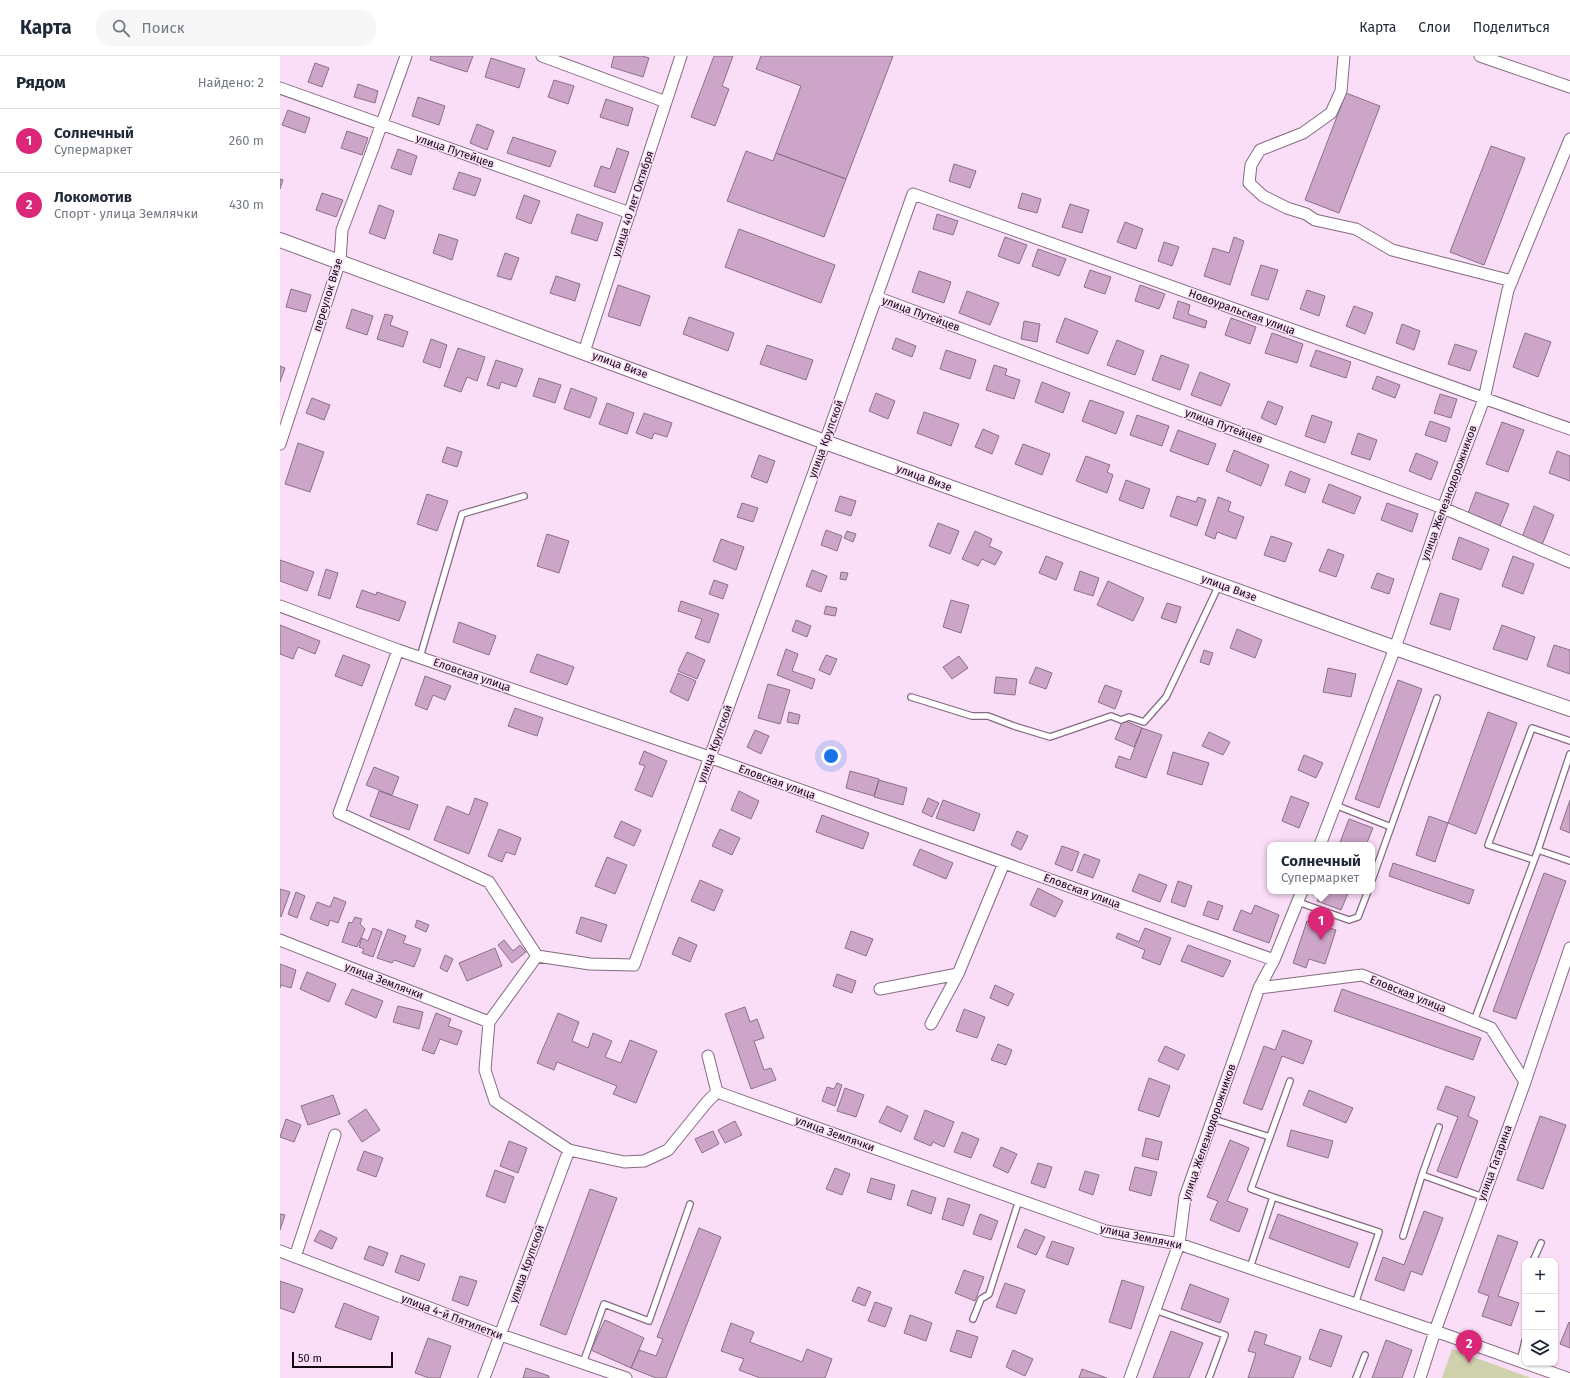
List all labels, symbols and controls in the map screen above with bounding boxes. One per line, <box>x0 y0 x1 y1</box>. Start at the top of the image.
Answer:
search box <box>96 10 376 46</box>
text: Карта <box>20 16 72 39</box>
icon: search <box>110 17 132 39</box>
text: Поиск <box>142 19 184 37</box>
text: Карта <box>1359 19 1396 36</box>
text: Слои <box>1418 19 1451 36</box>
text: Поделиться <box>1473 19 1550 36</box>
text: Рядом <box>16 72 66 93</box>
text: Найдено: 2 <box>198 75 264 90</box>
text: Солнечный <box>54 124 134 142</box>
street label: улица Путейцев <box>414 131 496 171</box>
text: 1 <box>26 133 32 148</box>
text: 260 m <box>229 133 264 148</box>
text: Супермаркет <box>54 142 132 157</box>
street label: улица 40 лет Октября <box>610 149 656 259</box>
text: Локомотив <box>54 188 132 206</box>
text: 2 <box>26 197 32 212</box>
text: 430 m <box>229 197 264 212</box>
text: Спорт · улица Землячки <box>54 206 198 221</box>
street label: переулок Визе <box>311 257 345 333</box>
street label: Новоуральская улица <box>1187 287 1297 337</box>
street label: улица Путейцев <box>880 294 962 334</box>
street label: улица Визе <box>590 349 650 381</box>
street label: улица Крупской <box>806 398 846 480</box>
street label: улица Путейцев <box>1183 406 1265 446</box>
street label: улица Железнодорожников <box>1418 423 1480 563</box>
street label: улица Визе <box>894 462 954 494</box>
street label: улица Визе <box>1199 572 1259 604</box>
street label: Еловская улица <box>431 656 513 694</box>
street label: улица Крупской <box>695 703 735 785</box>
your location <box>821 746 841 766</box>
street label: Еловская улица <box>737 762 817 802</box>
popup <box>1267 842 1375 894</box>
text: Солнечный <box>1281 852 1361 870</box>
text: Супермаркет <box>1281 870 1359 885</box>
street label: Еловская улица <box>1042 871 1122 911</box>
pin: 1 <box>1308 907 1334 940</box>
street label: улица Землячки <box>343 960 425 1002</box>
street label: Еловская улица <box>1368 973 1448 1015</box>
street label: улица Железнодорожников <box>1180 1062 1238 1202</box>
street label: улица Землячки <box>794 1114 876 1154</box>
street label: улица Гагарина <box>1475 1123 1515 1203</box>
street label: улица Землячки <box>1099 1222 1183 1252</box>
street label: улица Крупской <box>507 1223 547 1305</box>
map controls <box>1522 1258 1558 1366</box>
button: + <box>1522 1258 1558 1294</box>
street label: улица 4-й Пятилетки <box>399 1292 505 1342</box>
button: − <box>1522 1294 1558 1330</box>
pin: 2 <box>1456 1330 1482 1363</box>
button: layers <box>1522 1330 1558 1366</box>
scale bar <box>292 1350 393 1369</box>
text: 50 m <box>298 1352 322 1365</box>

